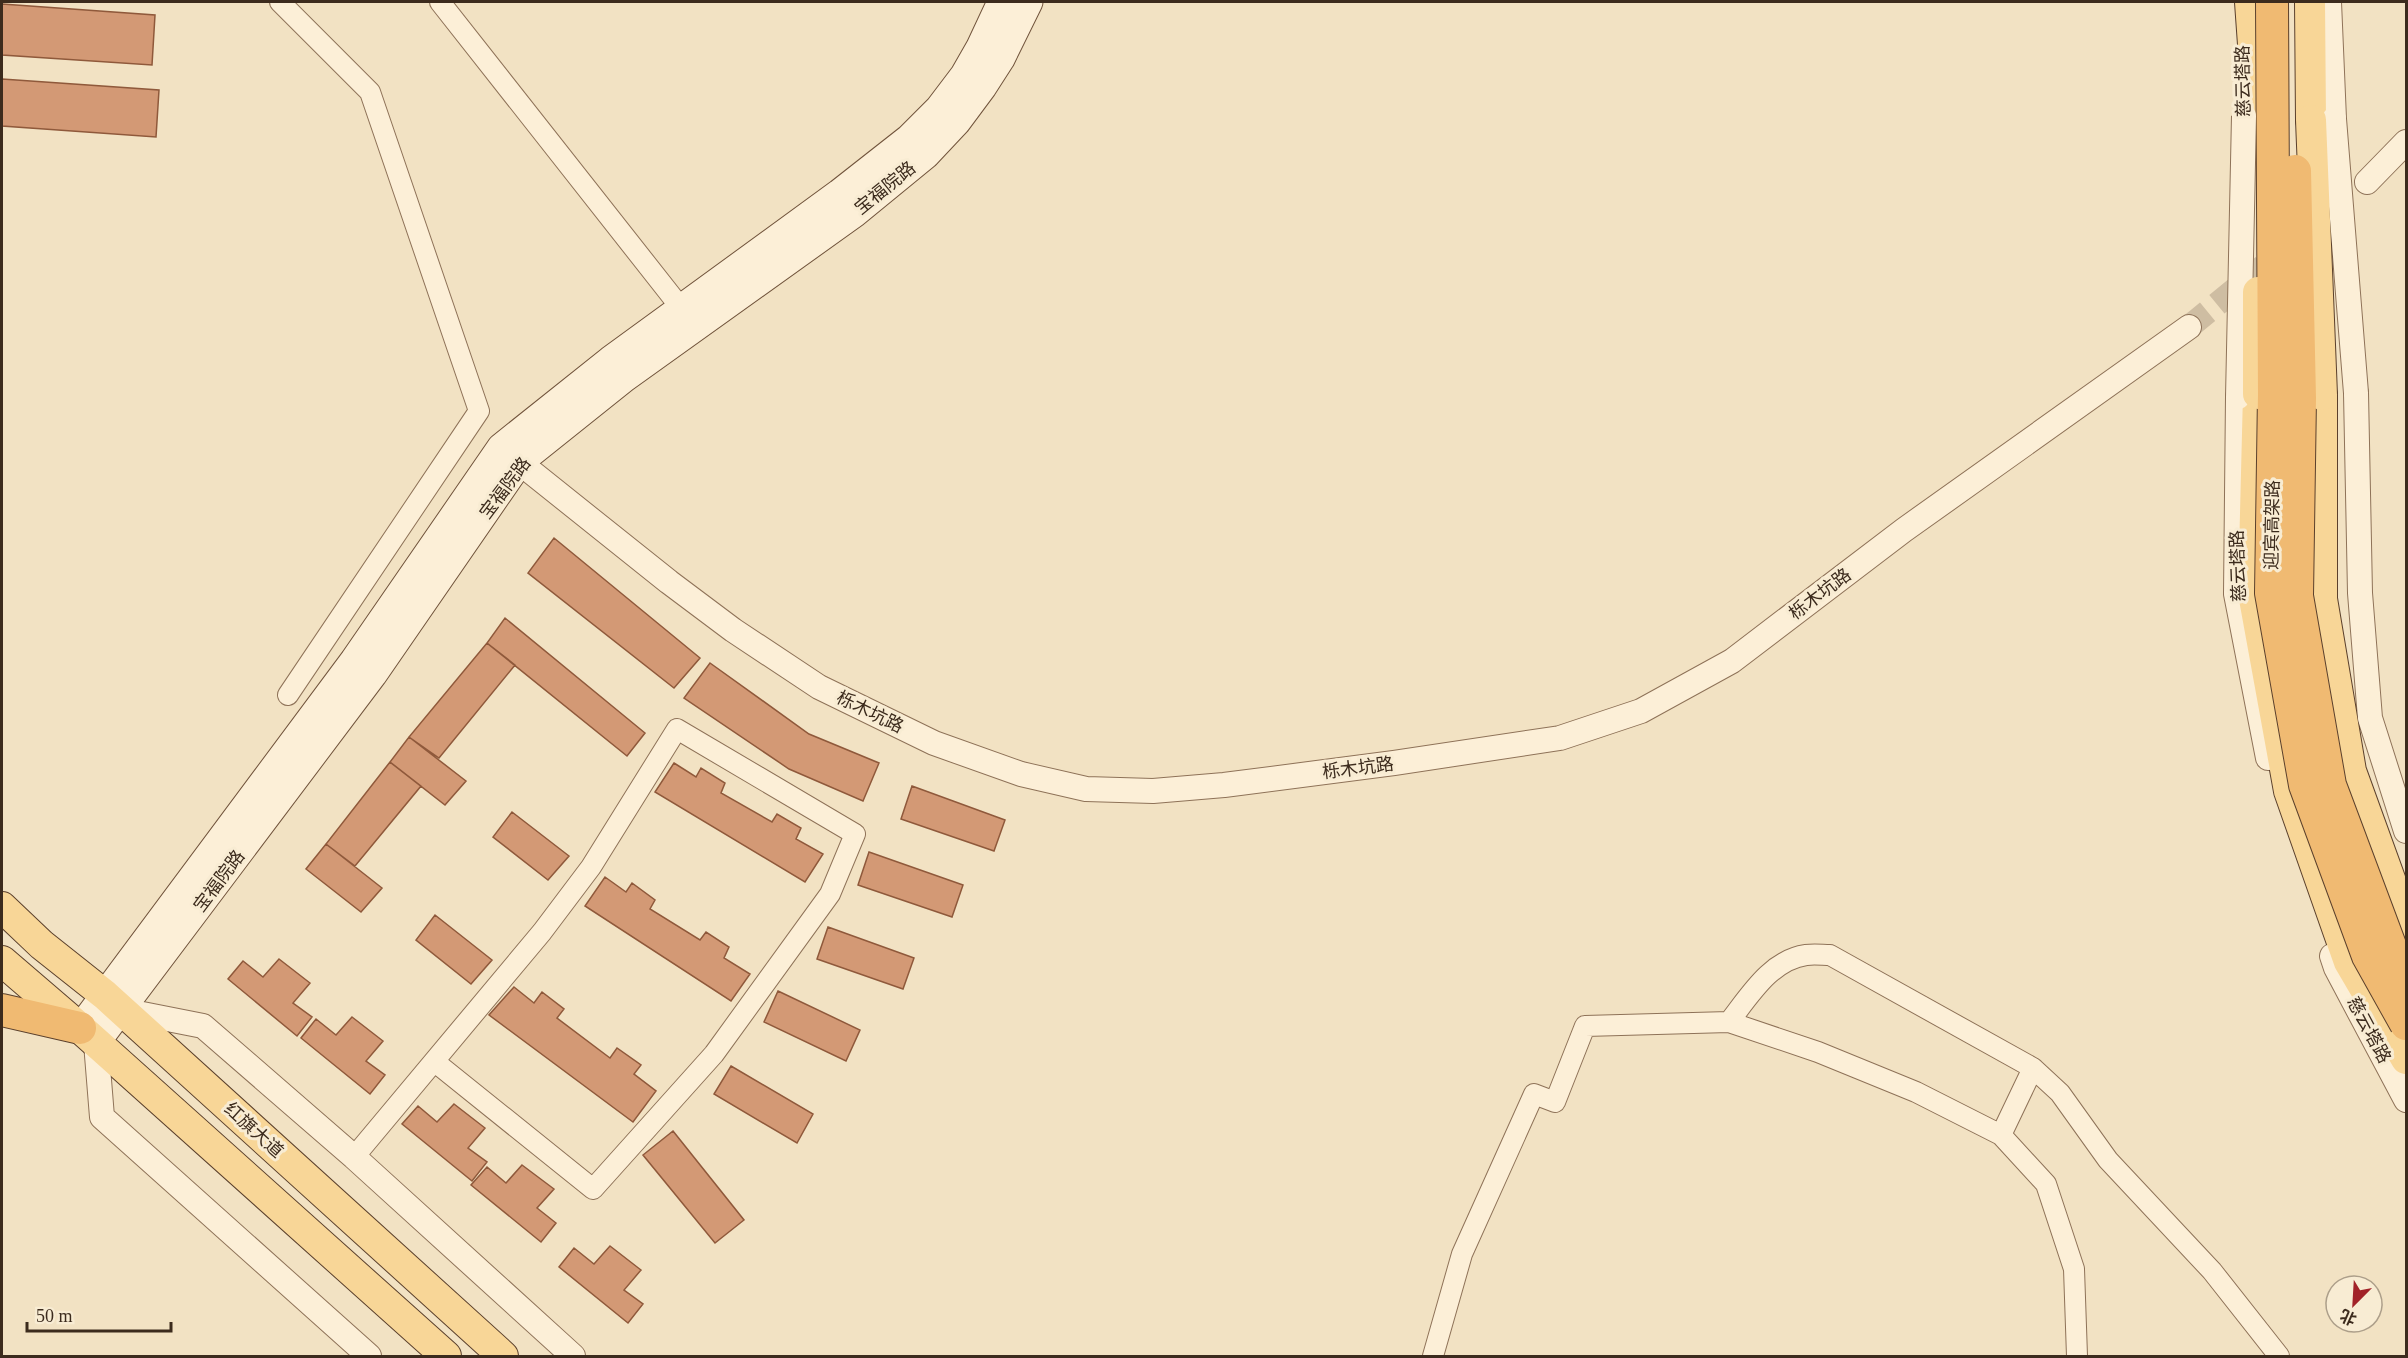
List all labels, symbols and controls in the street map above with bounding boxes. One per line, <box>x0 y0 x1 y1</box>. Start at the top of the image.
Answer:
street label: 慈云塔路 <box>2232 45 2254 117</box>
street label: 宝福院路 <box>851 158 919 218</box>
street label: 宝福院路 <box>475 453 535 523</box>
street label: 迎宾高架路 <box>2261 480 2283 570</box>
street label: 慈云塔路 <box>2227 530 2249 602</box>
street label: 栎木坑路 <box>1785 564 1855 624</box>
street label: 栎木坑路 <box>833 687 907 737</box>
street label: 栎木坑路 <box>1321 754 1395 782</box>
street label: 宝福院路 <box>189 846 249 916</box>
street label: 慈云塔路 <box>2343 994 2395 1066</box>
street label: 红旗大道 <box>221 1098 287 1162</box>
north arrow <box>2324 1274 2384 1334</box>
scale bar <box>27 1295 171 1333</box>
text: 50 m <box>36 1306 73 1326</box>
text: 北 <box>2337 1306 2359 1328</box>

